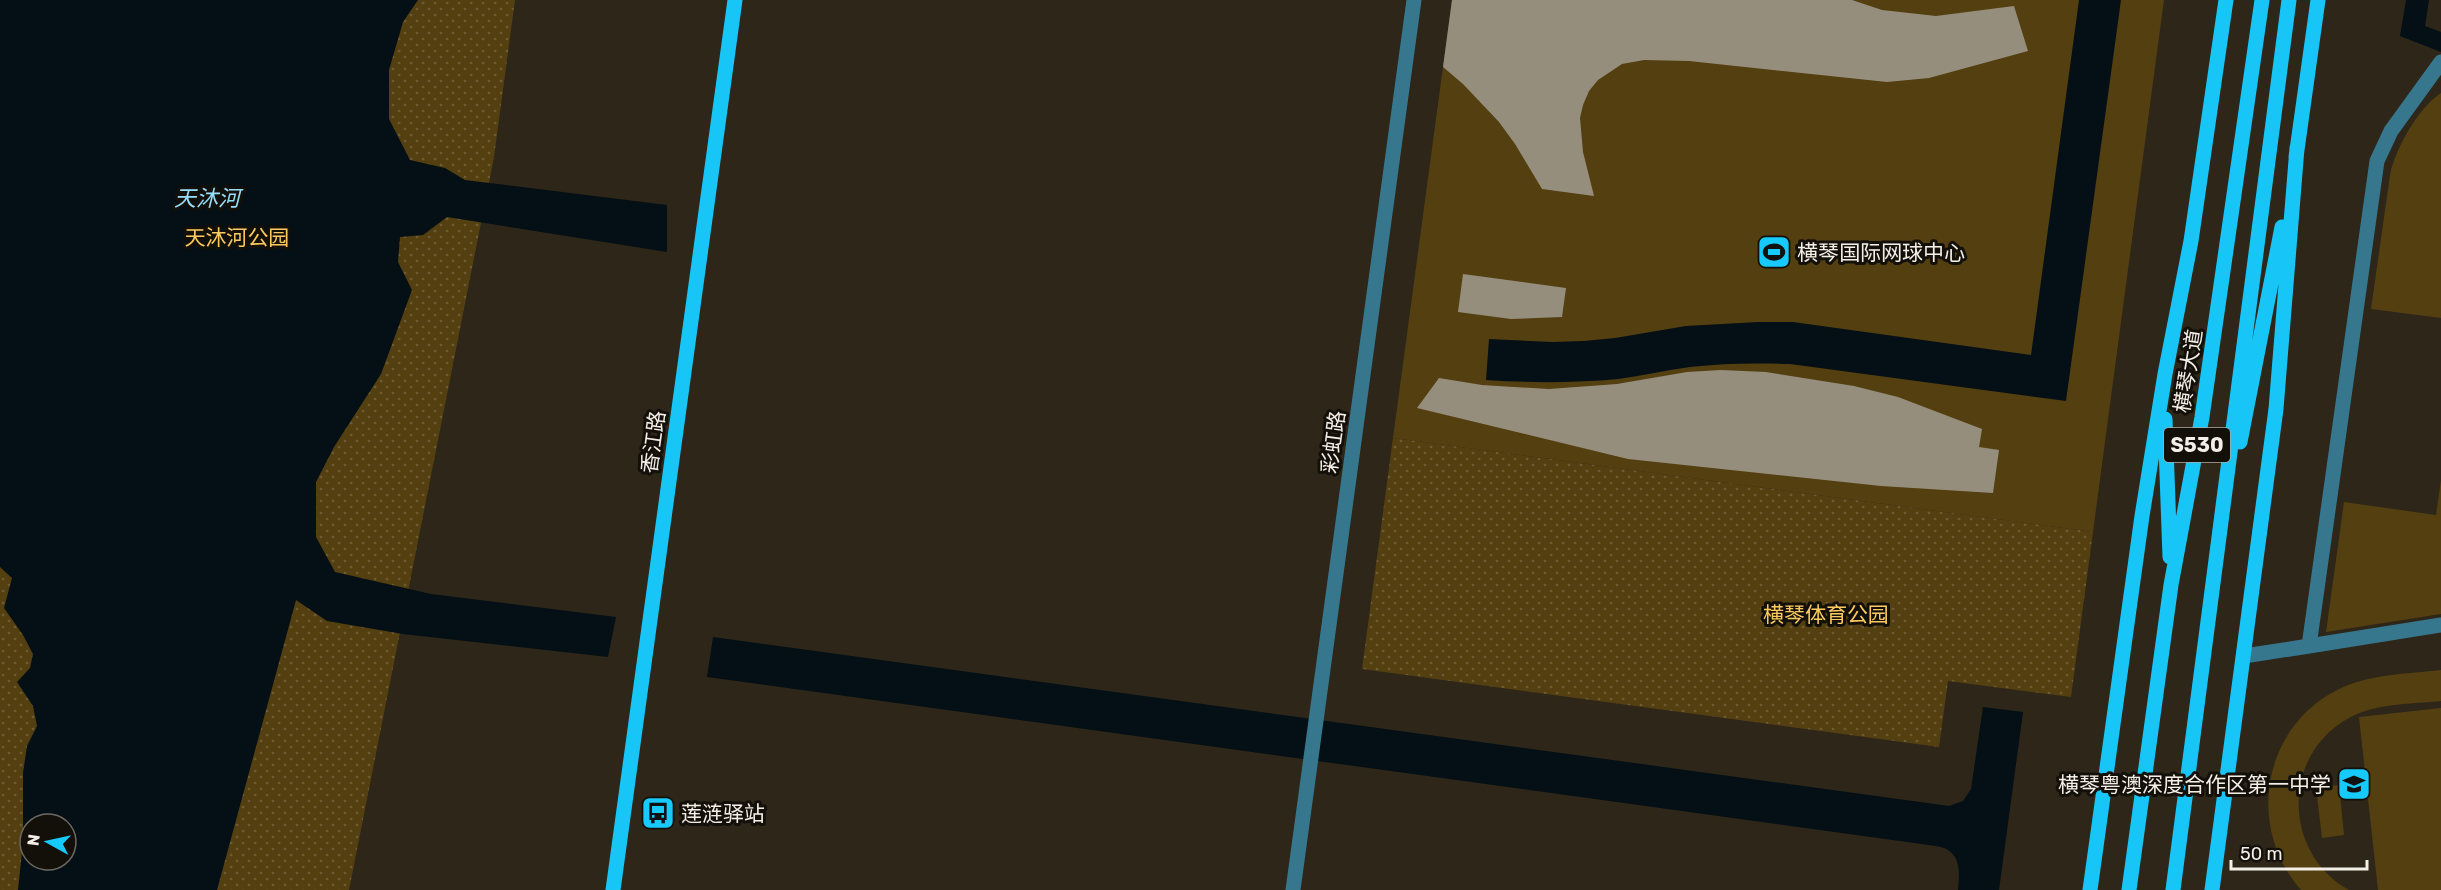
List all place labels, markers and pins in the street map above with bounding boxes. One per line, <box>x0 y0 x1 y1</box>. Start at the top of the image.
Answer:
sports icon: 横琴国际网球中心 <box>1756 234 1792 270</box>
place label: 横琴国际网球中心 <box>1797 240 1965 265</box>
school or university icon: 横琴粤澳深度合作区第一中学 <box>2336 766 2372 802</box>
place label: 横琴粤澳深度合作区第一中学 <box>2058 772 2331 797</box>
bus stop icon: 莲涟驿站 <box>640 795 676 831</box>
place label: 莲涟驿站 <box>681 801 765 826</box>

